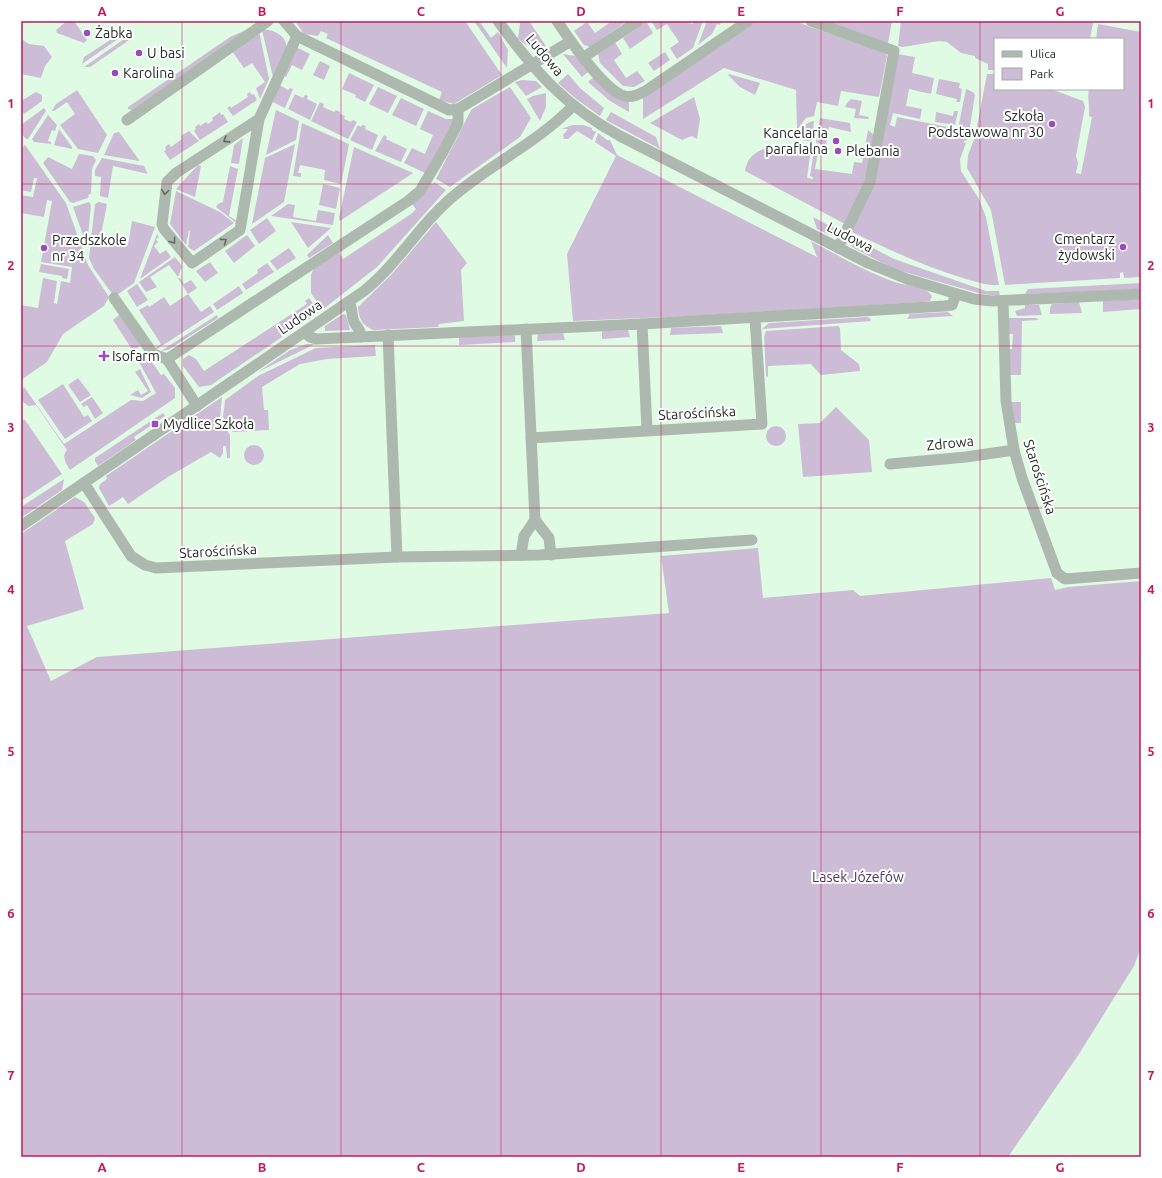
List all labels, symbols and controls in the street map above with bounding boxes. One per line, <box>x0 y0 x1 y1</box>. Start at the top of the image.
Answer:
text: A <box>97 4 107 18</box>
text: B <box>258 4 267 18</box>
text: C <box>417 4 426 18</box>
text: D <box>576 4 586 18</box>
text: E <box>737 4 745 18</box>
text: F <box>896 4 904 18</box>
text: G <box>1056 4 1065 18</box>
place label: Żabka <box>95 25 133 41</box>
marker: Żabka <box>82 28 92 38</box>
street label: Ludowa <box>523 31 567 79</box>
legend <box>994 38 1124 90</box>
place label: U basi <box>147 45 185 61</box>
text: Ulica <box>1030 47 1056 60</box>
marker: U basi <box>134 48 144 58</box>
place label: Karolina <box>123 65 174 81</box>
text: Park <box>1030 67 1054 80</box>
marker: Karolina <box>110 68 120 78</box>
text: 1 <box>7 96 15 110</box>
text: 1 <box>1147 96 1155 110</box>
place label: Szkoła Podstawowa nr 30 <box>928 108 1044 140</box>
marker: Szkoła Podstawowa nr 30 <box>1047 119 1057 129</box>
place label: Kancelaria parafialna <box>763 125 828 157</box>
one-way arrow <box>223 135 230 143</box>
marker: Kancelaria parafialna <box>831 136 841 146</box>
place label: Plebania <box>846 143 900 159</box>
marker: Plebania <box>833 146 843 156</box>
one-way arrow <box>161 189 170 195</box>
street label: Ludowa <box>824 219 876 255</box>
place label: Cmentarz żydowski <box>1054 231 1115 263</box>
place label: Przedszkole nr 34 <box>52 232 127 264</box>
one-way arrow <box>168 236 175 243</box>
one-way arrow <box>220 239 227 246</box>
marker: Cmentarz żydowski <box>1118 242 1128 252</box>
marker: Przedszkole nr 34 <box>39 243 49 253</box>
text: 2 <box>7 258 15 272</box>
text: 2 <box>1147 258 1155 272</box>
street label: Ludowa <box>275 297 325 337</box>
place label: Isofarm <box>112 348 160 364</box>
marker: Isofarm <box>99 351 109 361</box>
street label: Starościńska <box>658 403 736 423</box>
place label: Mydlice Szkoła <box>163 416 254 432</box>
marker: Mydlice Szkoła <box>150 419 160 429</box>
text: 3 <box>7 420 15 434</box>
text: 3 <box>1147 420 1155 434</box>
street label: Zdrowa <box>926 433 974 453</box>
street label: Starościńska <box>1020 438 1060 516</box>
street label: Starościńska <box>179 541 257 561</box>
text: 4 <box>7 582 15 596</box>
text: 4 <box>1147 582 1155 596</box>
text: 5 <box>7 744 15 758</box>
text: 5 <box>1147 744 1155 758</box>
park label: Lasek Józefów <box>812 869 904 885</box>
text: 6 <box>7 906 15 920</box>
text: 6 <box>1147 906 1155 920</box>
text: 7 <box>7 1068 15 1082</box>
text: 7 <box>1147 1068 1155 1082</box>
text: A <box>97 1160 107 1174</box>
text: B <box>258 1160 267 1174</box>
text: C <box>417 1160 426 1174</box>
text: D <box>576 1160 586 1174</box>
text: E <box>737 1160 745 1174</box>
text: F <box>896 1160 904 1174</box>
text: G <box>1056 1160 1065 1174</box>

